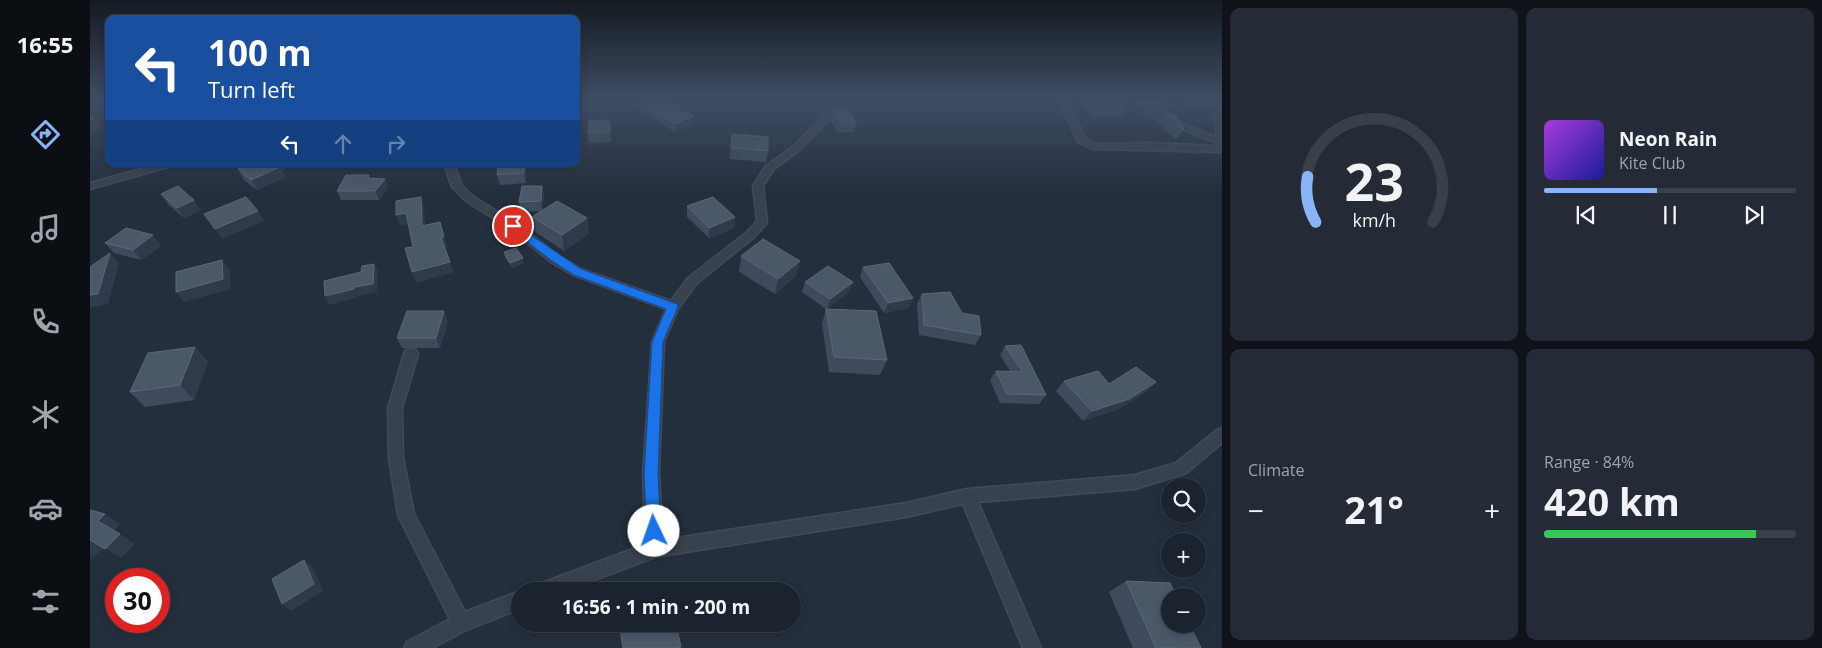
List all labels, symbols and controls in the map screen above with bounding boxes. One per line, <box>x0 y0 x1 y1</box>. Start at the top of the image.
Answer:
text: 16:55 <box>17 29 73 59</box>
text: 100 m <box>208 29 312 76</box>
icon: left <box>125 35 190 100</box>
text: Turn left <box>208 74 295 104</box>
icon: directions <box>28 117 63 152</box>
text: Neon Rain <box>1619 126 1717 152</box>
icon: left <box>276 130 304 158</box>
icon: ahead <box>329 130 357 158</box>
icon: right <box>382 130 410 158</box>
text: 23 <box>1344 145 1404 216</box>
text: Kite Club <box>1619 152 1685 174</box>
icon: previous <box>1572 201 1600 229</box>
icon: pause <box>1656 201 1684 229</box>
icon: next <box>1740 201 1768 229</box>
pin <box>492 205 534 247</box>
text: km/h <box>1352 208 1396 232</box>
icon: music <box>28 211 63 246</box>
icon: arrive <box>499 212 527 240</box>
icon: phone <box>28 304 63 339</box>
icon: climate <box>28 397 63 432</box>
text: Range · 84% <box>1544 451 1634 473</box>
text: Climate <box>1248 459 1305 481</box>
text: 420 km <box>1544 475 1680 527</box>
map controls <box>1161 478 1206 633</box>
button: search <box>1161 478 1206 523</box>
text: 21° <box>1344 483 1404 535</box>
icon: car <box>28 491 63 526</box>
text: − <box>1248 491 1264 529</box>
text: + <box>1484 491 1500 529</box>
position arrow <box>627 504 679 556</box>
button: + <box>1161 533 1206 578</box>
speed limit sign: 30 <box>105 568 170 633</box>
icon: filters <box>28 584 63 619</box>
button: − <box>1161 588 1206 633</box>
text: 16:56 · 1 min · 200 m <box>562 594 750 620</box>

